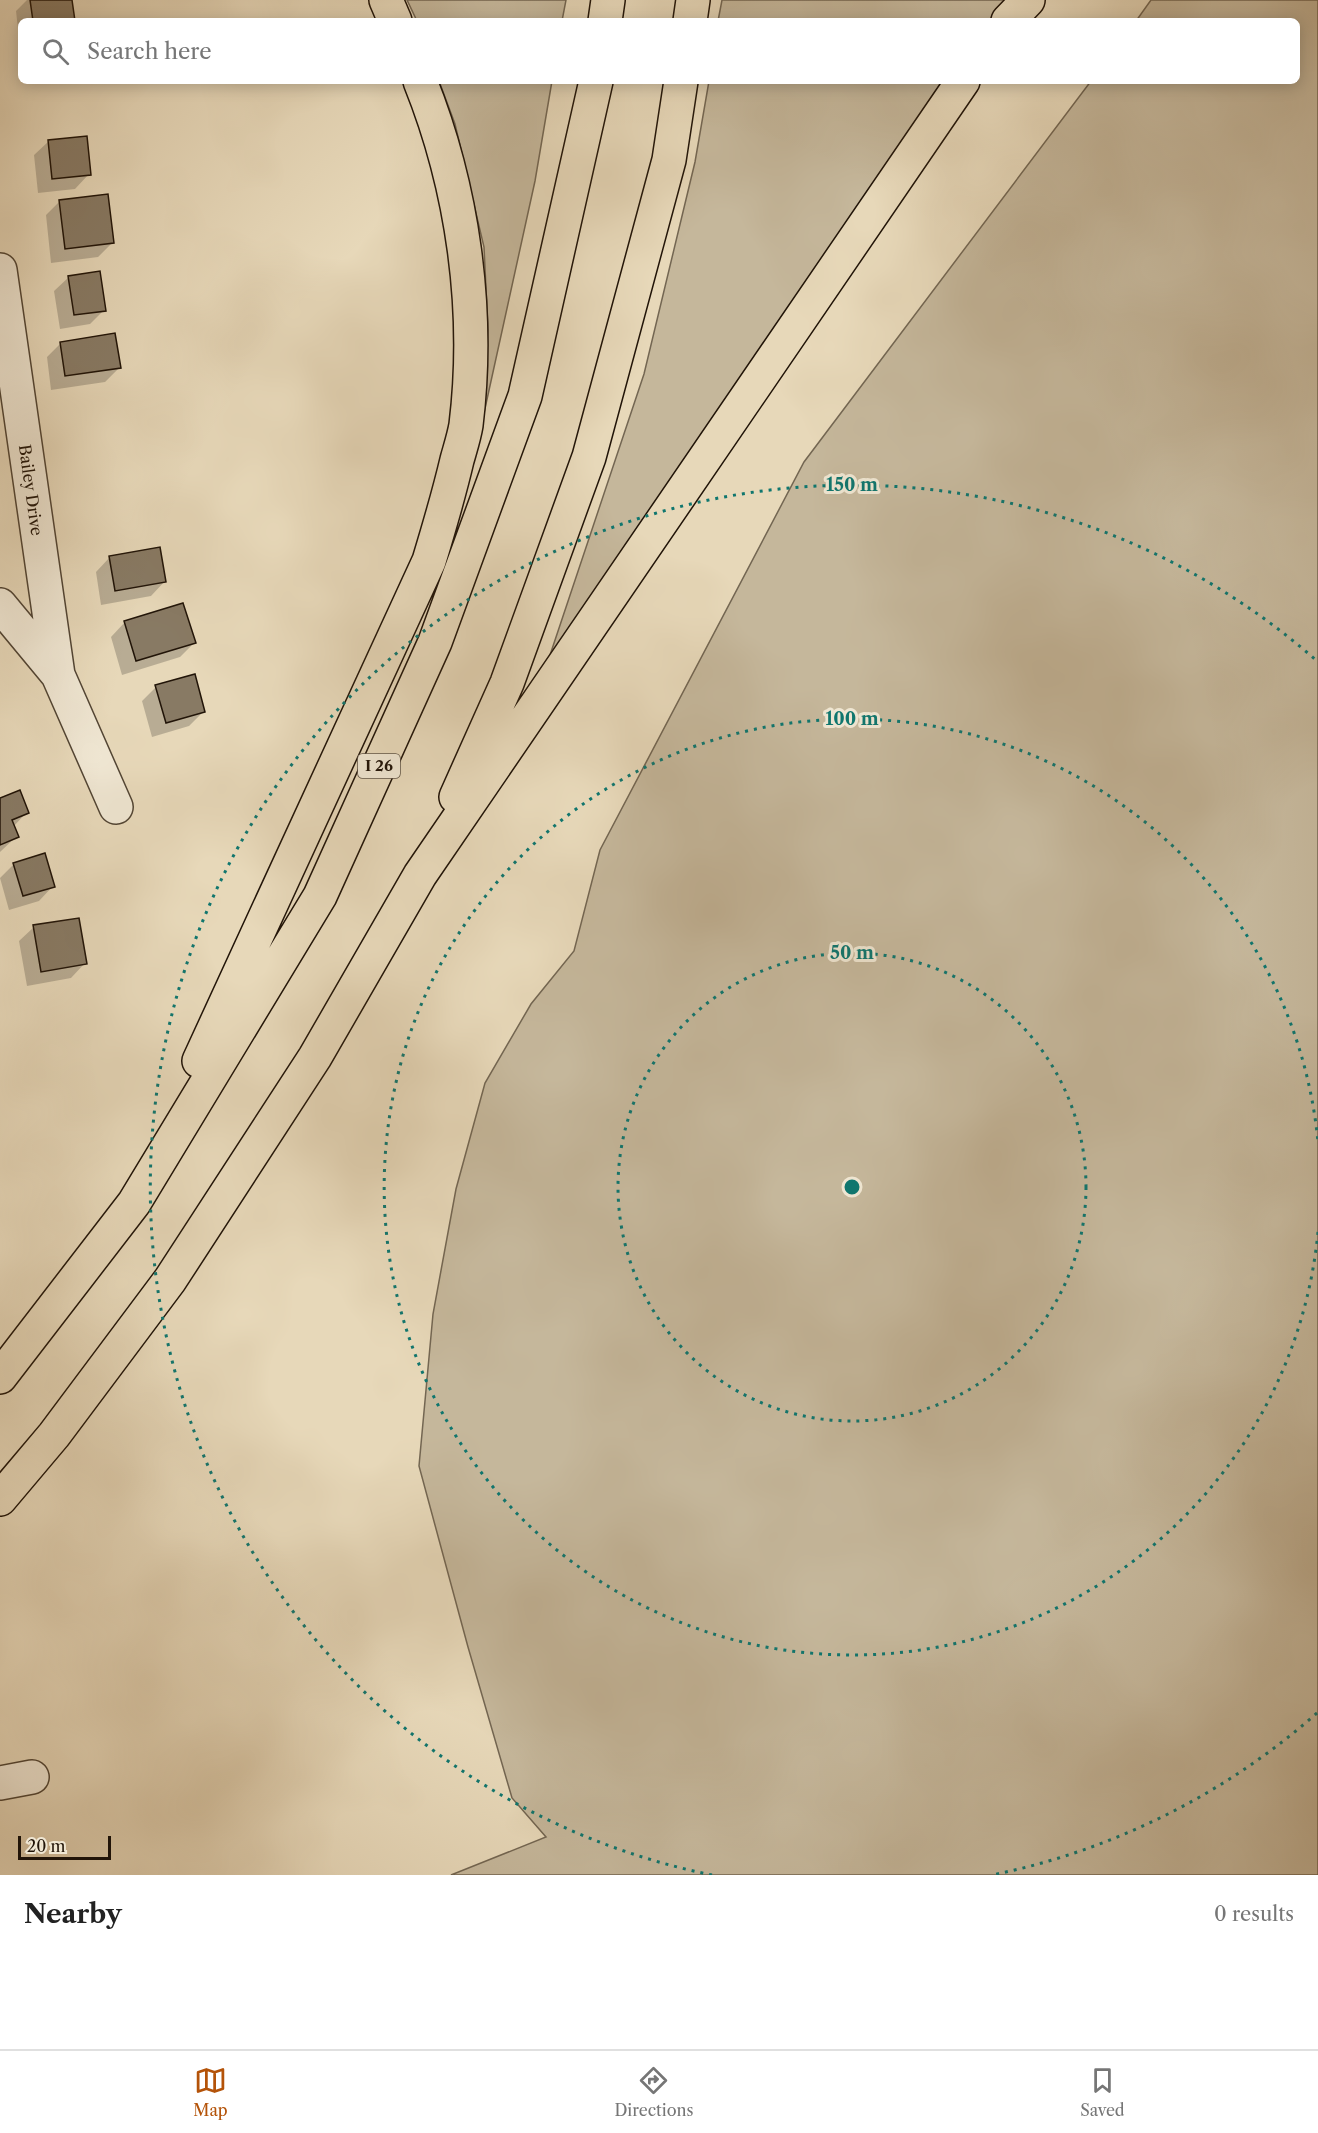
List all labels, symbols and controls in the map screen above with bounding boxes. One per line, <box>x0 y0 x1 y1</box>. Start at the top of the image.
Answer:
search box <box>18 18 1300 84</box>
icon: search <box>39 35 72 68</box>
text: Search here <box>87 38 212 65</box>
street label: Bailey Drive <box>15 443 47 537</box>
text: 150 m <box>826 474 878 496</box>
text: 100 m <box>825 708 879 730</box>
road number: I 26 <box>358 754 400 778</box>
text: 50 m <box>830 942 874 964</box>
centre of rings <box>842 1177 862 1197</box>
scale bar <box>18 1833 111 1860</box>
text: 20 m <box>27 1836 66 1856</box>
text: Nearby <box>24 1898 122 1930</box>
text: 0 results <box>1214 1902 1294 1926</box>
tab: Map <box>193 2064 228 2120</box>
tab: Directions <box>614 2064 693 2120</box>
tab: Saved <box>1080 2064 1125 2120</box>

